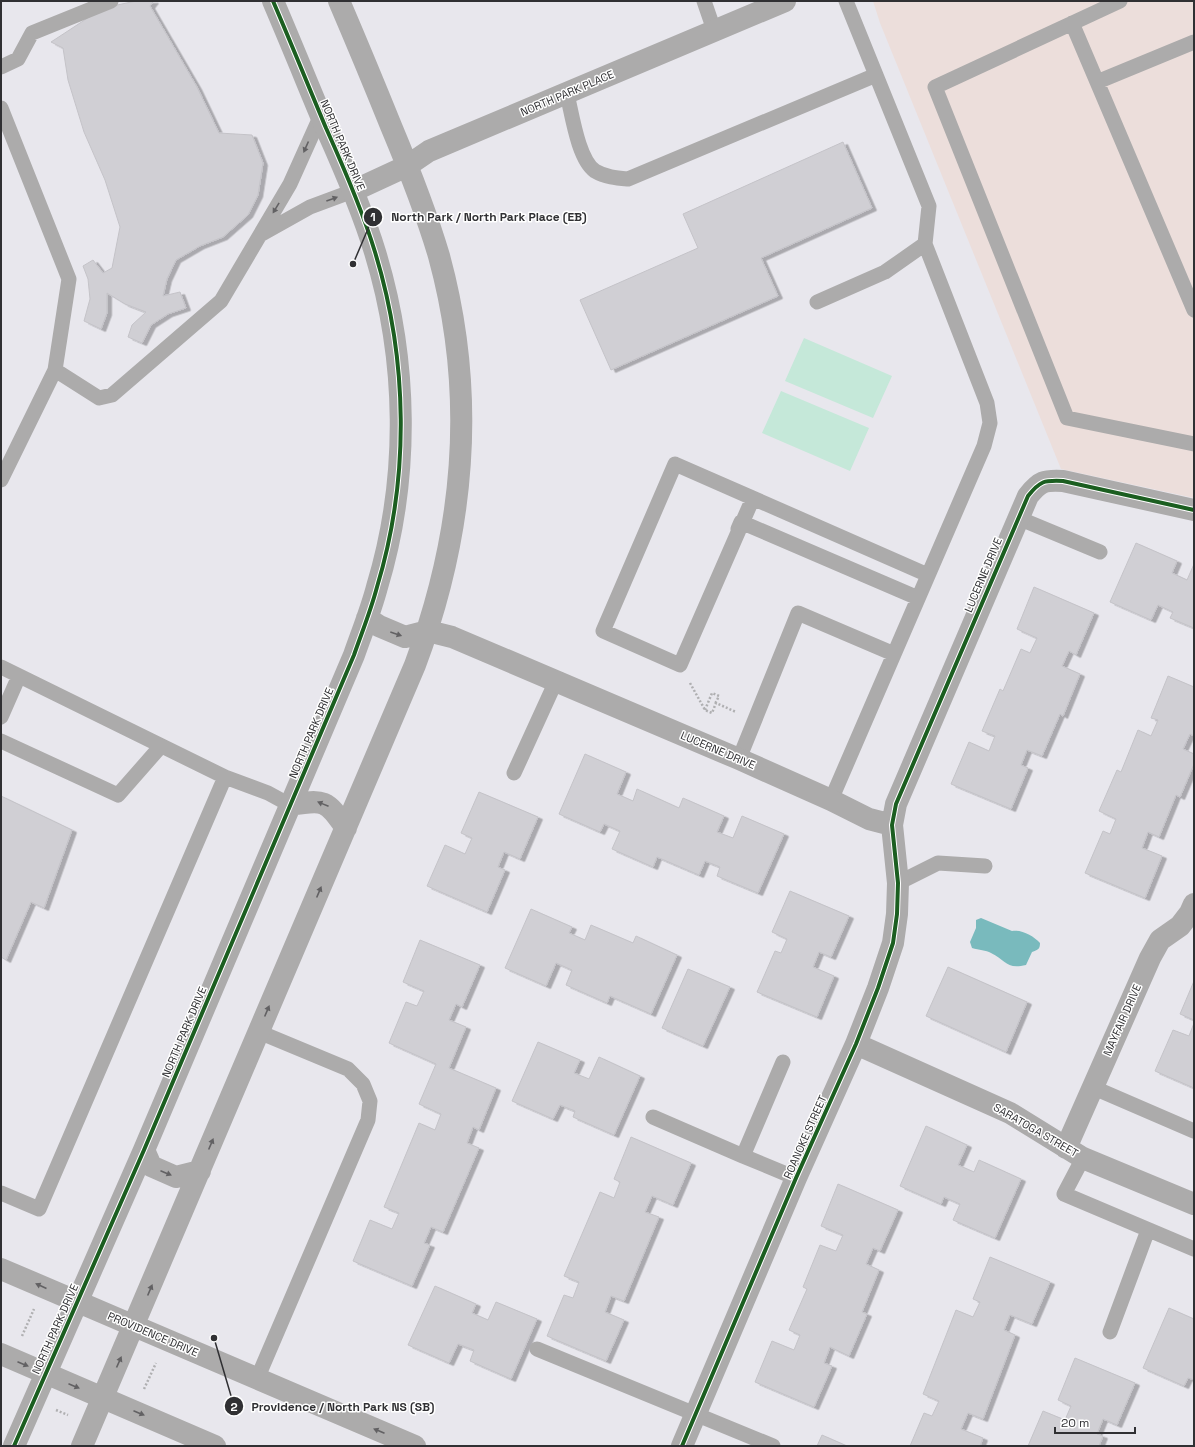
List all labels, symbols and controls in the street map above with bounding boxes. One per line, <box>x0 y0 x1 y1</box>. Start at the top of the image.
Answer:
street label: NORTH PARK PLACE <box>518 67 616 119</box>
street label: NORTH PARK DRIVE <box>318 97 368 193</box>
one-way arrow <box>303 142 309 153</box>
one-way arrow <box>326 196 338 202</box>
one-way arrow <box>272 202 279 214</box>
callout: North Park / North Park Place (EB) <box>363 205 594 229</box>
text: 1 <box>370 209 376 225</box>
text: North Park / North Park Place (EB) <box>391 209 587 225</box>
street label: LUCERNE DRIVE <box>961 536 1005 614</box>
one-way arrow <box>390 631 402 637</box>
street label: NORTH PARK DRIVE <box>286 685 336 781</box>
street label: LUCERNE DRIVE <box>679 728 757 772</box>
one-way arrow <box>317 801 329 807</box>
one-way arrow <box>316 885 322 897</box>
street label: MAYFAIR DRIVE <box>1100 982 1144 1058</box>
street label: NORTH PARK DRIVE <box>159 984 209 1080</box>
one-way arrow <box>265 1005 271 1017</box>
street label: ROANOKE STREET <box>780 1092 830 1181</box>
street label: SARATOGA STREET <box>991 1100 1081 1160</box>
one-way arrow <box>209 1138 215 1150</box>
one-way arrow <box>161 1170 173 1176</box>
street label: NORTH PARK DRIVE <box>29 1282 81 1376</box>
one-way arrow <box>35 1283 47 1289</box>
one-way arrow <box>147 1284 153 1295</box>
street label: PROVIDENCE DRIVE <box>106 1309 200 1359</box>
one-way arrow <box>116 1355 122 1367</box>
one-way arrow <box>17 1361 29 1368</box>
one-way arrow <box>68 1382 80 1389</box>
callout: Providence / North Park NS (SB) <box>224 1394 443 1418</box>
text: 2 <box>230 1399 238 1415</box>
text: Providence / North Park NS (SB) <box>251 1399 435 1415</box>
scale bar <box>1055 1409 1135 1435</box>
one-way arrow <box>133 1411 145 1417</box>
text: 20 m <box>1061 1415 1089 1431</box>
one-way arrow <box>374 1428 385 1434</box>

